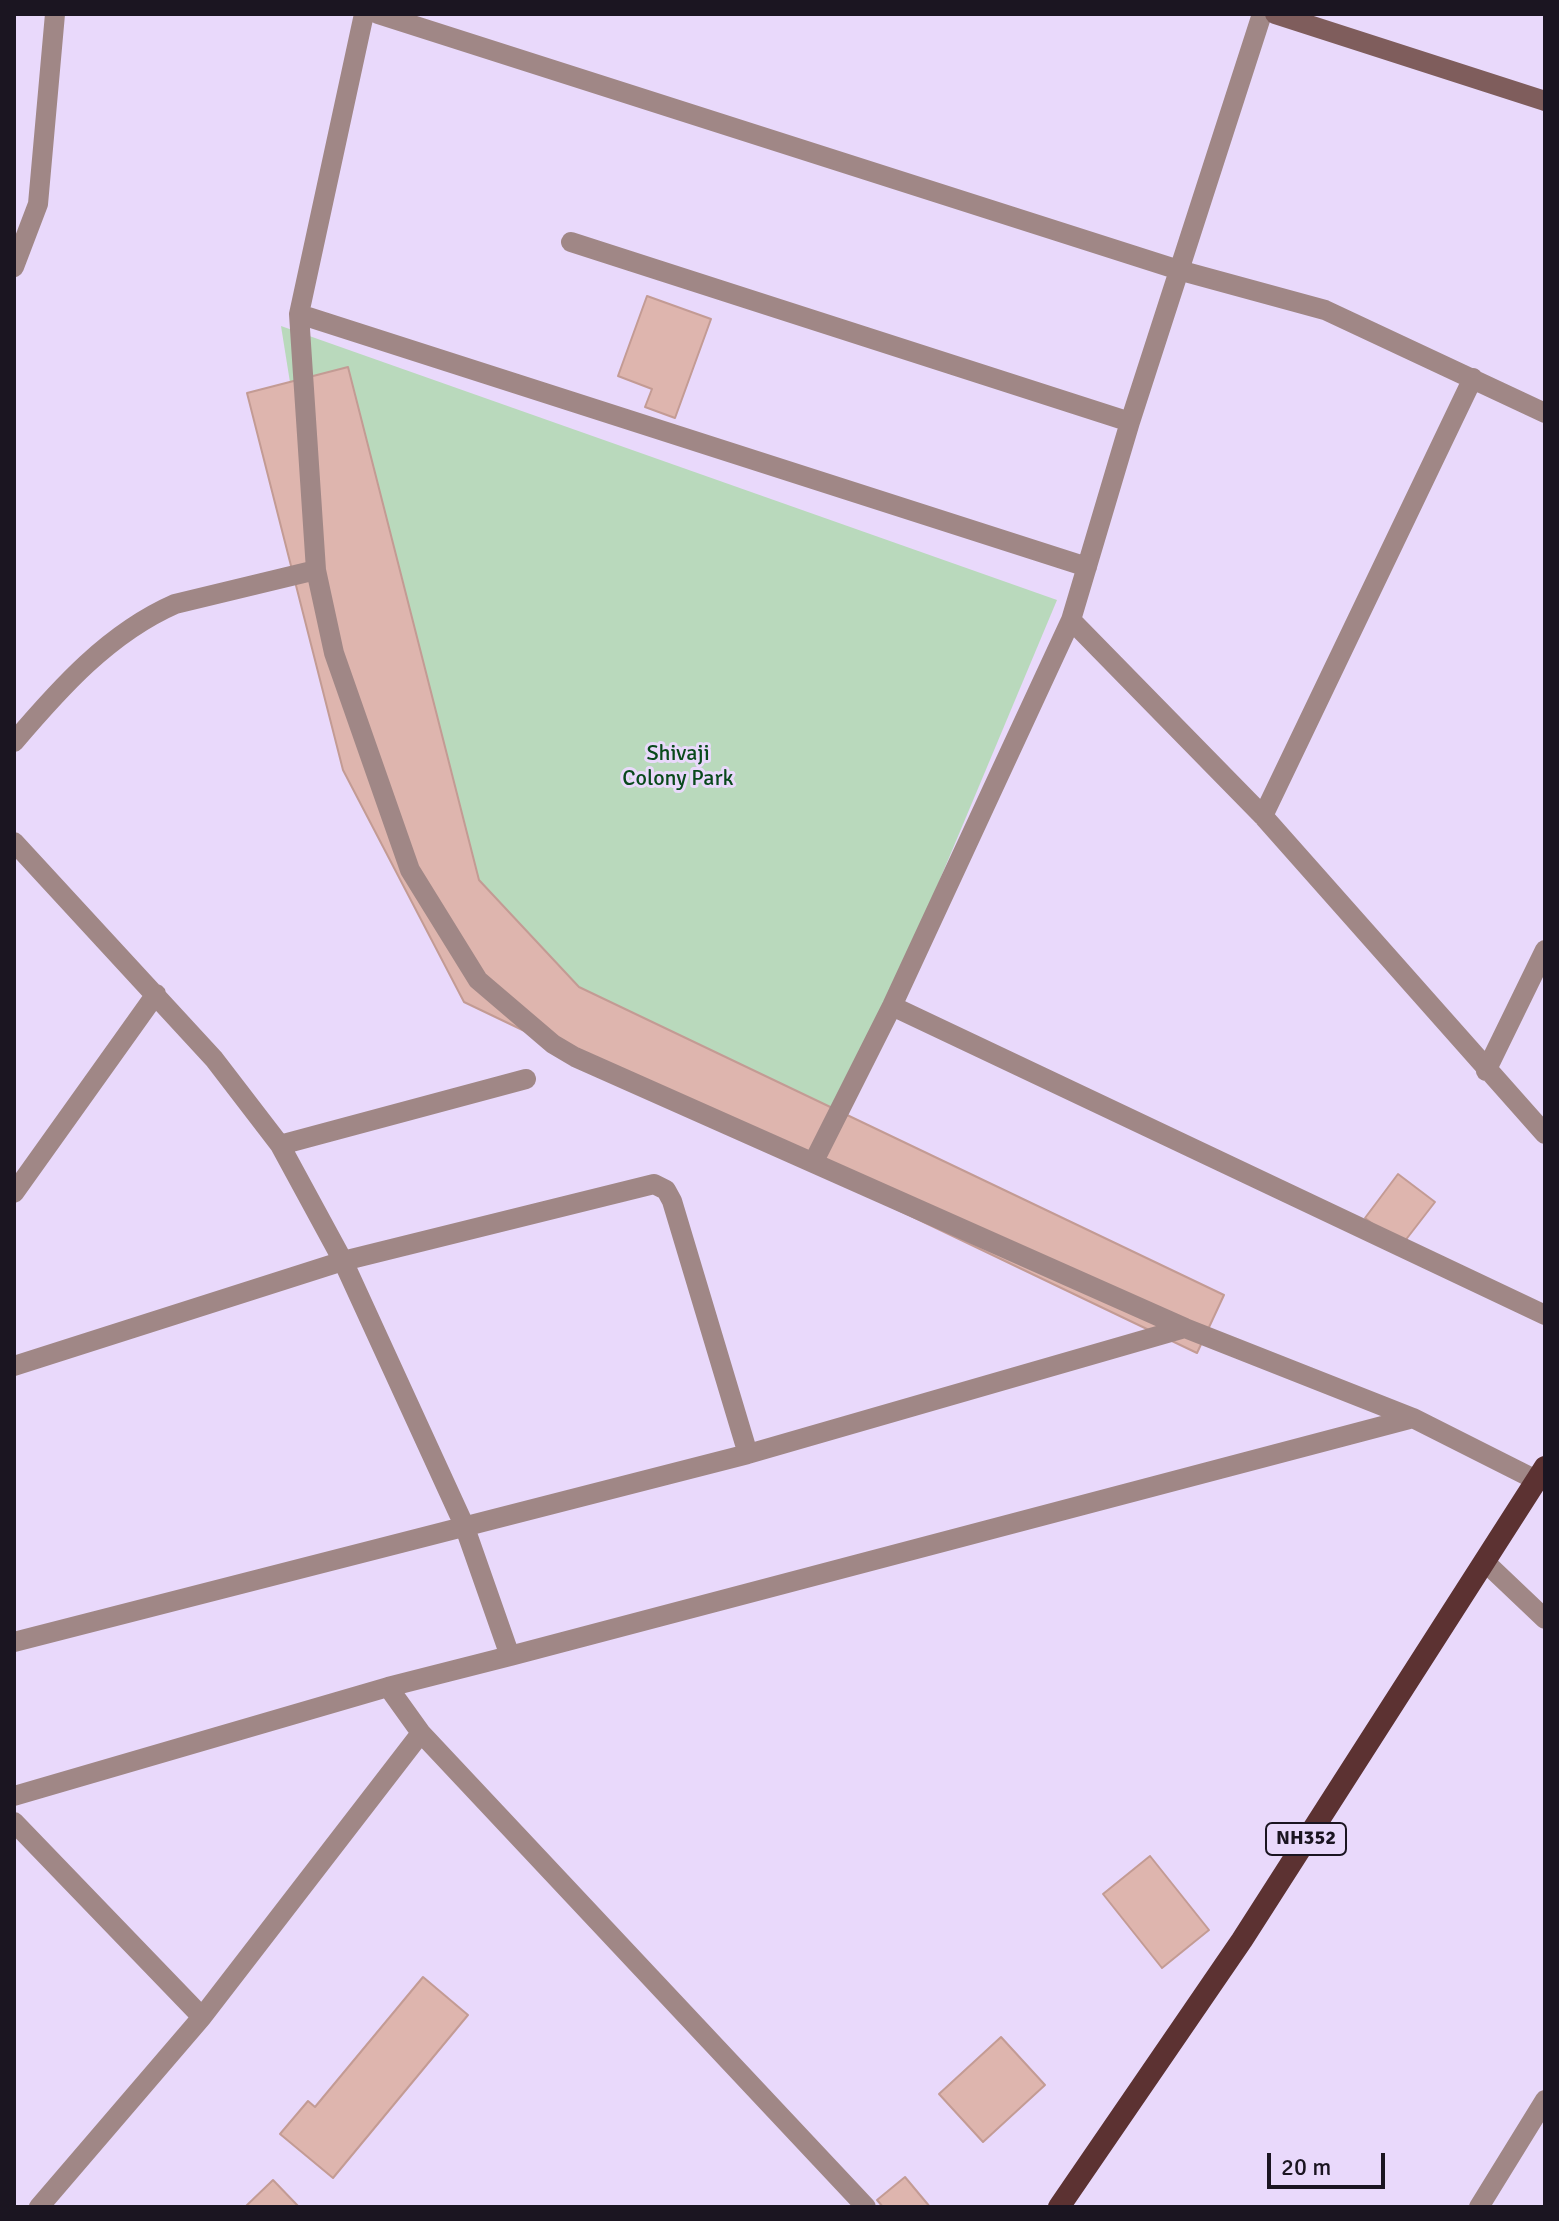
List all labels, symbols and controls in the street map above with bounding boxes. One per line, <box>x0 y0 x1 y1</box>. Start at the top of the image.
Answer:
park label: Shivaji Colony Park <box>622 741 734 792</box>
road number: NH352 <box>1266 1823 1346 1855</box>
scale bar <box>1271 2137 1389 2187</box>
text: 20 m <box>1281 2152 1331 2182</box>

